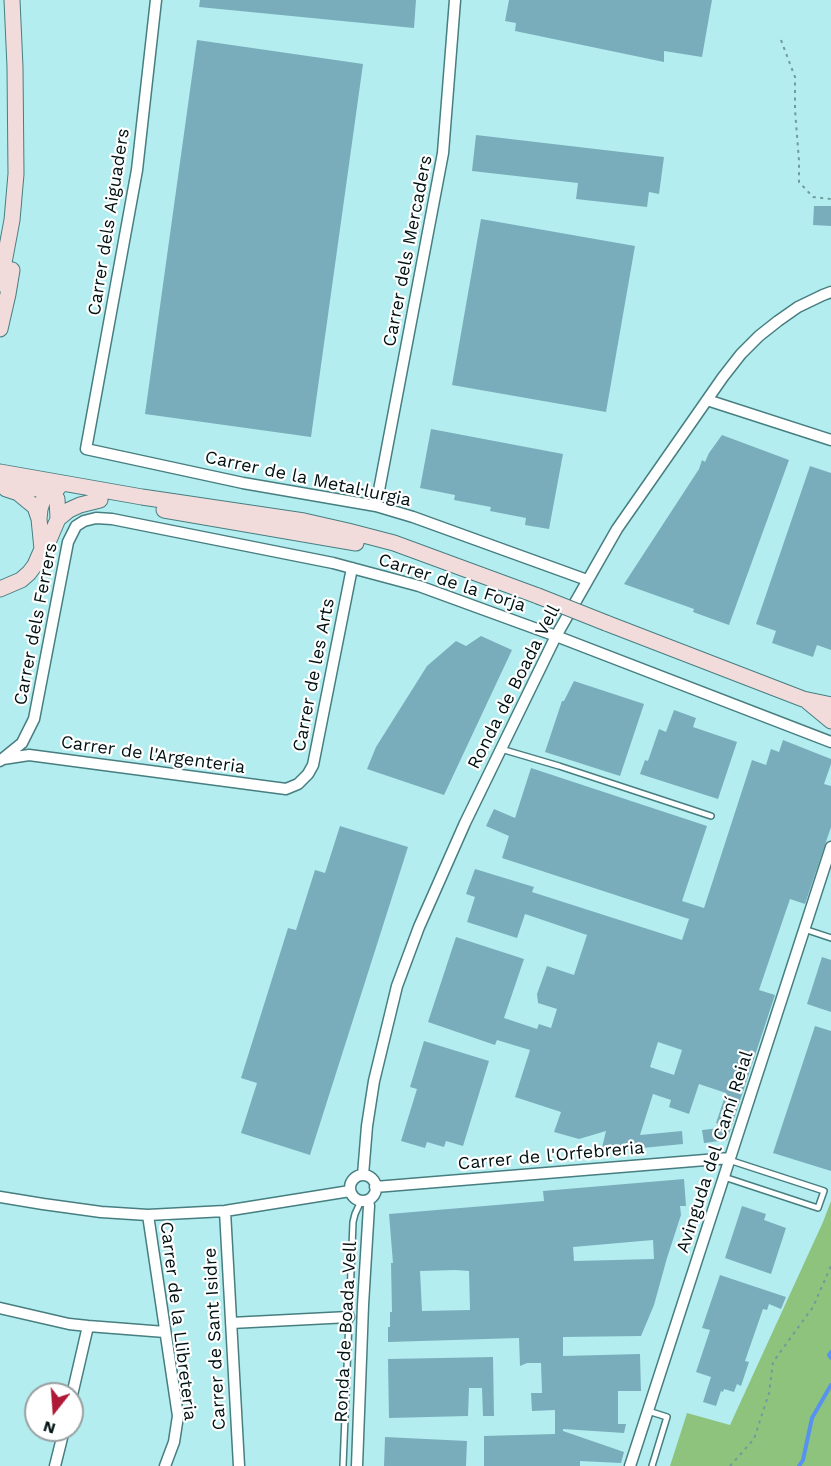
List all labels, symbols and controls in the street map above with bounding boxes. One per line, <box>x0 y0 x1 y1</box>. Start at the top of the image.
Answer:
street label: Carrer dels Aiguaders <box>84 127 134 317</box>
street label: Carrer dels Mercaders <box>379 153 437 349</box>
street label: Carrer de la Metal·lurgia <box>203 447 413 511</box>
street label: Carrer dels Ferrers <box>10 541 62 707</box>
street label: Carrer de la Forja <box>376 549 528 617</box>
street label: Carrer de les Arts <box>289 596 339 754</box>
street label: Ronda de Boada Vell <box>463 601 565 773</box>
street label: Carrer de l'Argenteria <box>59 731 247 779</box>
street label: Avinguda del Camí Reial <box>672 1048 758 1256</box>
street label: Carrer de l'Orfebreria <box>457 1137 645 1175</box>
street label: Carrer de la Llibreteria <box>155 1220 201 1422</box>
street label: Ronda de Boada Vell <box>330 1241 362 1423</box>
street label: Carrer de Sant Isidre <box>199 1247 231 1431</box>
north arrow <box>24 1382 84 1442</box>
text: N <box>41 1417 58 1439</box>

